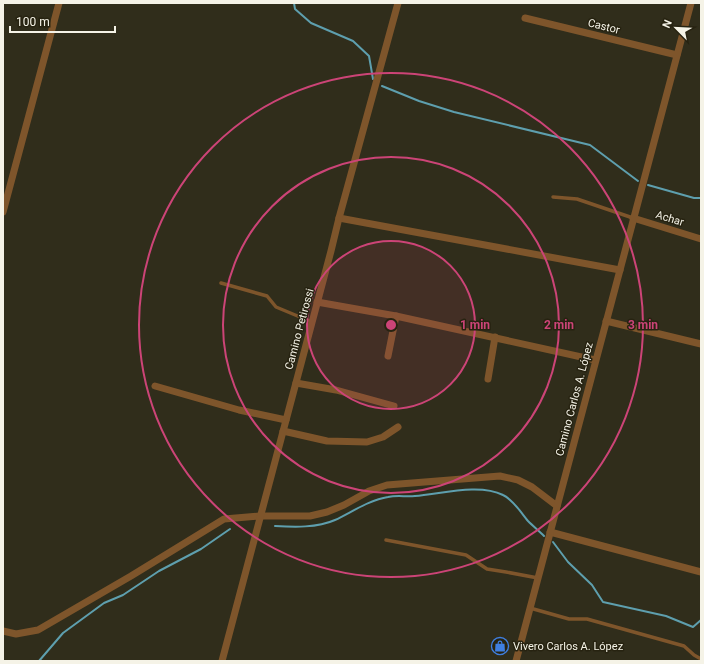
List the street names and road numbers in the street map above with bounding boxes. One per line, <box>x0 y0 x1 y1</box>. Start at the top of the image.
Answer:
street label: Castor <box>587 16 621 37</box>
street label: Achar <box>654 208 686 229</box>
street label: Camino Petirossi <box>282 287 317 371</box>
street label: Camino Carlos A. López <box>553 340 596 457</box>

